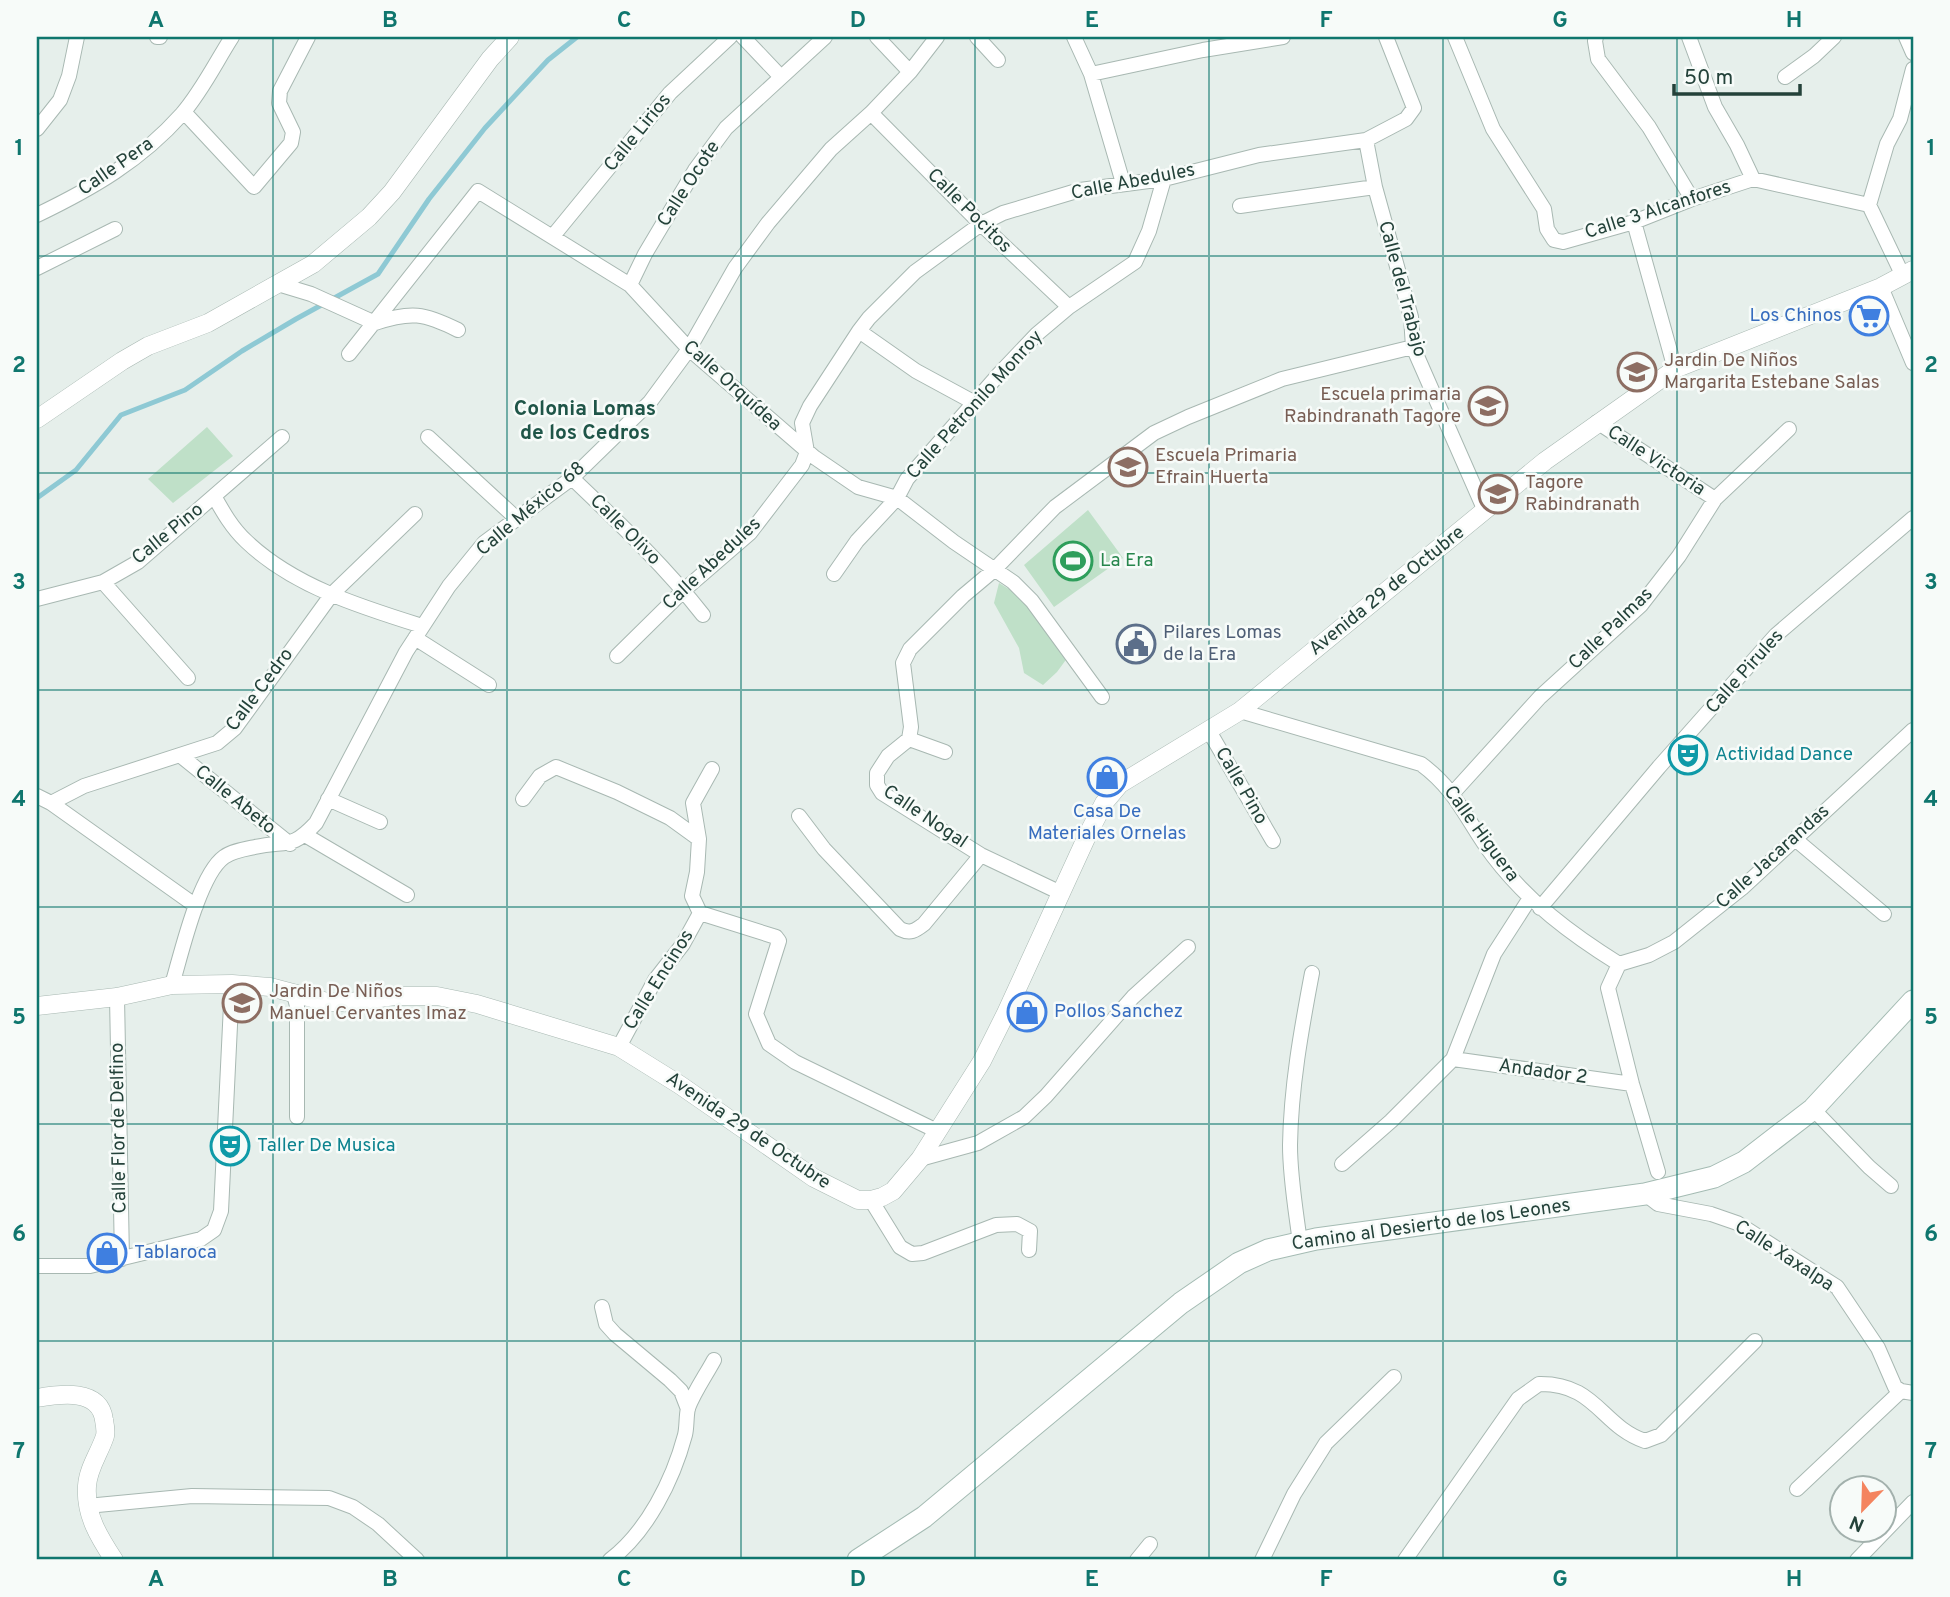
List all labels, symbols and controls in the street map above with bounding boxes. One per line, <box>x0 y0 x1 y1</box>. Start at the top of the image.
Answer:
text: A <box>148 7 164 36</box>
text: B <box>382 7 398 36</box>
text: C <box>617 7 631 36</box>
text: D <box>850 7 866 36</box>
text: E <box>1085 7 1099 36</box>
text: F <box>1319 7 1333 36</box>
text: G <box>1552 7 1568 36</box>
text: H <box>1786 7 1802 36</box>
scale bar <box>1674 52 1800 96</box>
text: 50 m <box>1684 65 1733 92</box>
street label: Calle Lirios <box>599 89 677 177</box>
street label: Calle Pera <box>74 132 158 202</box>
text: 1 <box>14 135 24 164</box>
text: 1 <box>1926 135 1936 164</box>
street label: Calle Ocote <box>652 136 726 232</box>
street label: Calle Abedules <box>1069 158 1197 206</box>
street label: Calle Pocitos <box>921 163 1017 259</box>
street label: Calle 3 Alcanfores <box>1582 175 1734 245</box>
street label: Calle del Trabajo <box>1372 218 1432 360</box>
supermarket icon: Los Chinos <box>1848 295 1890 337</box>
place label: Los Chinos <box>1749 304 1842 328</box>
street label: Calle Petronilo Monroy <box>902 325 1048 485</box>
street label: Calle Orquídea <box>678 335 786 437</box>
place label: Jardin De Niños Margarita Estebane Salas <box>1664 349 1880 395</box>
school or university icon: Jardin De Niños Margarita Estebane Salas <box>1616 351 1658 393</box>
text: 2 <box>12 352 26 381</box>
text: 2 <box>1924 352 1938 381</box>
place label: Escuela primaria Rabindranath Tagore <box>1284 383 1461 429</box>
school or university icon: Escuela primaria Rabindranath Tagore <box>1467 385 1509 427</box>
district label: Colonia Lomas de los Cedros <box>514 396 656 447</box>
street label: Calle Victoria <box>1602 420 1710 502</box>
place label: Escuela Primaria Efrain Huerta <box>1155 444 1297 490</box>
school or university icon: Escuela Primaria Efrain Huerta <box>1107 446 1149 488</box>
street label: Calle México 68 <box>472 456 590 562</box>
place label: Tagore Rabindranath <box>1525 471 1640 517</box>
school or university icon: Tagore Rabindranath <box>1477 473 1519 515</box>
street label: Calle Olivo <box>584 489 666 571</box>
street label: Calle Pino <box>127 498 209 570</box>
street label: Calle Abedules <box>658 512 766 616</box>
street label: Avenida 29 de Octubre <box>1304 521 1470 661</box>
sports icon: La Era <box>1052 540 1094 582</box>
place label: La Era <box>1100 549 1153 573</box>
text: 3 <box>12 569 26 598</box>
text: 3 <box>1924 569 1938 598</box>
street label: Calle Palmas <box>1564 583 1658 675</box>
place label: Pilares Lomas de la Era <box>1163 621 1282 667</box>
public building icon: Pilares Lomas de la Era <box>1115 623 1157 665</box>
street label: Calle Pirules <box>1701 625 1789 719</box>
street label: Calle Cedro <box>221 644 299 736</box>
theatre icon: Actividad Dance <box>1667 734 1709 776</box>
street label: Calle Pino <box>1209 743 1273 829</box>
place label: Actividad Dance <box>1715 743 1853 767</box>
shop icon: Casa De Materiales Ornelas <box>1086 756 1128 798</box>
street label: Calle Abeto <box>189 760 281 840</box>
street label: Calle Nogal <box>878 780 972 854</box>
street label: Calle Higuera <box>1438 781 1524 887</box>
text: 4 <box>12 786 26 815</box>
text: 4 <box>1924 786 1938 815</box>
place label: Casa De Materiales Ornelas <box>1028 800 1186 846</box>
street label: Calle Jacarandas <box>1711 800 1835 914</box>
street label: Calle Encinos <box>619 925 699 1035</box>
place label: Jardin De Niños Manuel Cervantes Imaz <box>269 980 467 1026</box>
school or university icon: Jardin De Niños Manuel Cervantes Imaz <box>221 982 263 1024</box>
shop icon: Pollos Sanchez <box>1006 991 1048 1033</box>
place label: Pollos Sanchez <box>1054 1000 1183 1024</box>
text: 5 <box>12 1004 26 1033</box>
text: 5 <box>1924 1004 1938 1033</box>
street label: Calle Flor de Delfino <box>106 1042 132 1214</box>
street label: Andador 2 <box>1497 1054 1589 1090</box>
street label: Avenida 29 de Octubre <box>661 1067 835 1195</box>
theatre icon: Taller De Musica <box>209 1125 251 1167</box>
place label: Taller De Musica <box>257 1134 396 1158</box>
street label: Camino al Desierto de los Leones <box>1290 1194 1572 1256</box>
street label: Calle Xaxalpa <box>1730 1215 1838 1297</box>
text: 6 <box>12 1221 26 1250</box>
text: 6 <box>1924 1221 1938 1250</box>
shop icon: Tablaroca <box>86 1232 128 1274</box>
place label: Tablaroca <box>134 1241 217 1265</box>
text: 7 <box>13 1438 25 1467</box>
text: 7 <box>1925 1438 1937 1467</box>
north arrow <box>1828 1474 1898 1544</box>
text: N <box>1846 1509 1868 1537</box>
text: A <box>148 1566 164 1595</box>
text: B <box>382 1566 398 1595</box>
text: C <box>617 1566 631 1595</box>
text: D <box>850 1566 866 1595</box>
text: E <box>1085 1566 1099 1595</box>
text: F <box>1319 1566 1333 1595</box>
text: G <box>1552 1566 1568 1595</box>
text: H <box>1786 1566 1802 1595</box>

